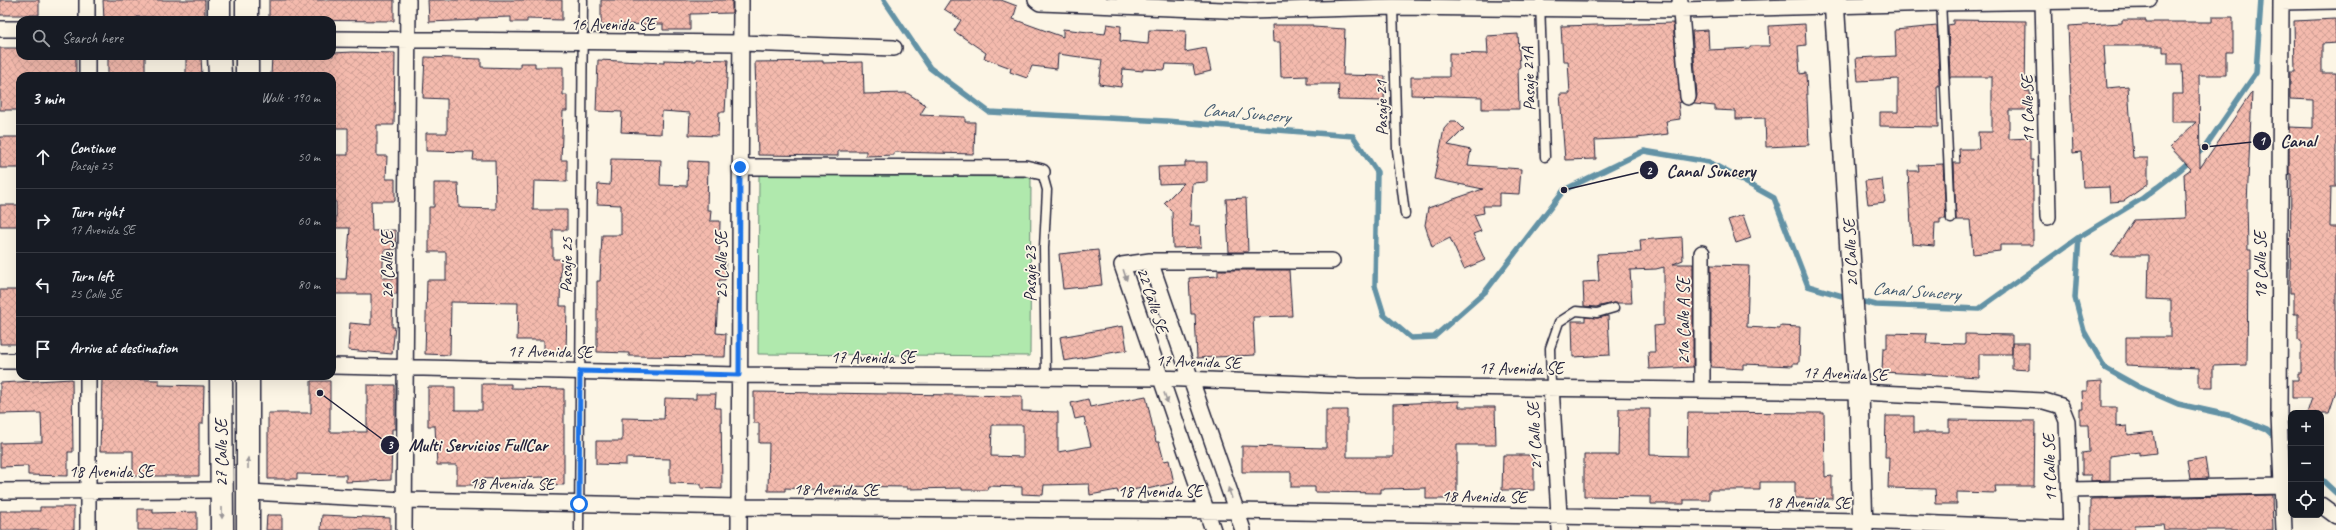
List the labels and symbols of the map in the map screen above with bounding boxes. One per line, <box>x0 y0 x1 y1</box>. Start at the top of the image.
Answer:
street label: 16 Avenida SE <box>571 14 657 35</box>
street label: Pasaje 21A <box>1517 45 1540 111</box>
street label: 19 Calle SE <box>2016 73 2039 143</box>
street label: Pasaje 21 <box>1370 79 1392 136</box>
water label: Canal Suncery <box>1201 98 1293 128</box>
callout: Canal <box>2252 126 2323 156</box>
text: Canal <box>2280 130 2320 152</box>
text: 1 <box>2259 133 2266 149</box>
callout: Canal Suncery <box>1639 155 1763 185</box>
route end <box>731 158 749 176</box>
text: Canal Suncery <box>1667 160 1757 182</box>
text: 2 <box>1646 163 1653 179</box>
street label: 20 Calle SE <box>1838 217 1863 287</box>
street label: 26 Calle SE <box>377 229 398 299</box>
street label: 25 Calle SE <box>711 229 732 299</box>
street label: 18 Calle SE <box>2250 229 2271 299</box>
street label: Pasaje 25 <box>556 236 578 293</box>
street label: Pasaje 23 <box>1020 245 1041 302</box>
street label: 22 Calle SE <box>1132 265 1174 337</box>
one-way arrow <box>1122 269 1128 281</box>
street label: 21a Calle A SE <box>1673 275 1694 365</box>
water label: Canal Suncery <box>1872 277 1963 305</box>
street label: 17 Avenida SE <box>507 340 595 363</box>
street label: 17 Avenida SE <box>831 347 917 368</box>
street label: 17 Avenida SE <box>1155 350 1243 374</box>
street label: 17 Avenida SE <box>1479 358 1565 379</box>
street label: 17 Avenida SE <box>1802 362 1890 386</box>
one-way arrow <box>1164 392 1170 404</box>
street label: 21 Calle SE <box>1522 400 1547 470</box>
street label: 27 Calle SE <box>211 417 232 487</box>
callout: Multi Servicios FullCar <box>380 430 555 460</box>
street label: 19 Calle SE <box>2038 432 2061 502</box>
text: Multi Servicios FullCar <box>408 434 550 456</box>
text: 3 <box>387 437 394 453</box>
one-way arrow <box>245 456 251 469</box>
street label: 18 Avenida SE <box>69 461 155 482</box>
street label: 18 Avenida SE <box>469 472 557 495</box>
street label: 18 Avenida SE <box>793 478 881 501</box>
street label: 18 Avenida SE <box>1118 481 1204 502</box>
street label: 18 Avenida SE <box>1441 485 1529 508</box>
one-way arrow <box>1227 487 1233 499</box>
street label: 18 Avenida SE <box>1765 491 1853 514</box>
route start <box>570 495 588 513</box>
one-way arrow <box>219 507 225 520</box>

